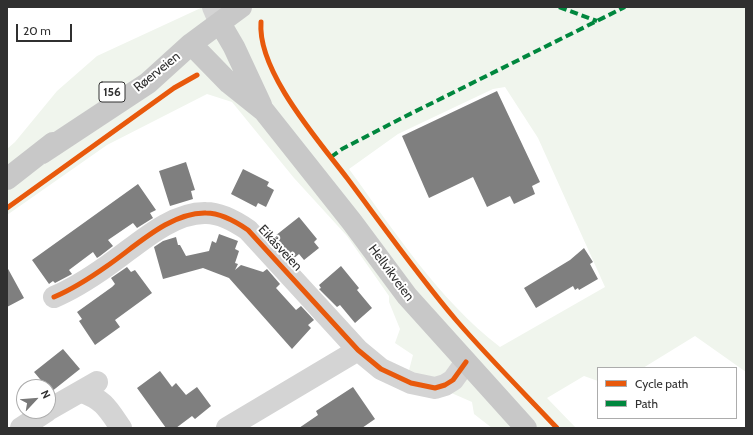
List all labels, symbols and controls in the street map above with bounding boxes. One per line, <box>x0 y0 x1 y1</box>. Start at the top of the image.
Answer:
scale bar <box>18 16 74 42</box>
text: 20 m <box>23 23 51 38</box>
street label: Røerveien <box>131 49 183 95</box>
road number: 156 <box>99 82 125 102</box>
street label: Eikåsveien <box>255 222 305 274</box>
street label: Hellvikveien <box>365 242 417 304</box>
legend <box>597 367 737 419</box>
text: Cycle path <box>635 376 688 391</box>
north arrow <box>16 379 56 419</box>
text: N <box>38 388 54 401</box>
text: Path <box>635 396 658 411</box>

